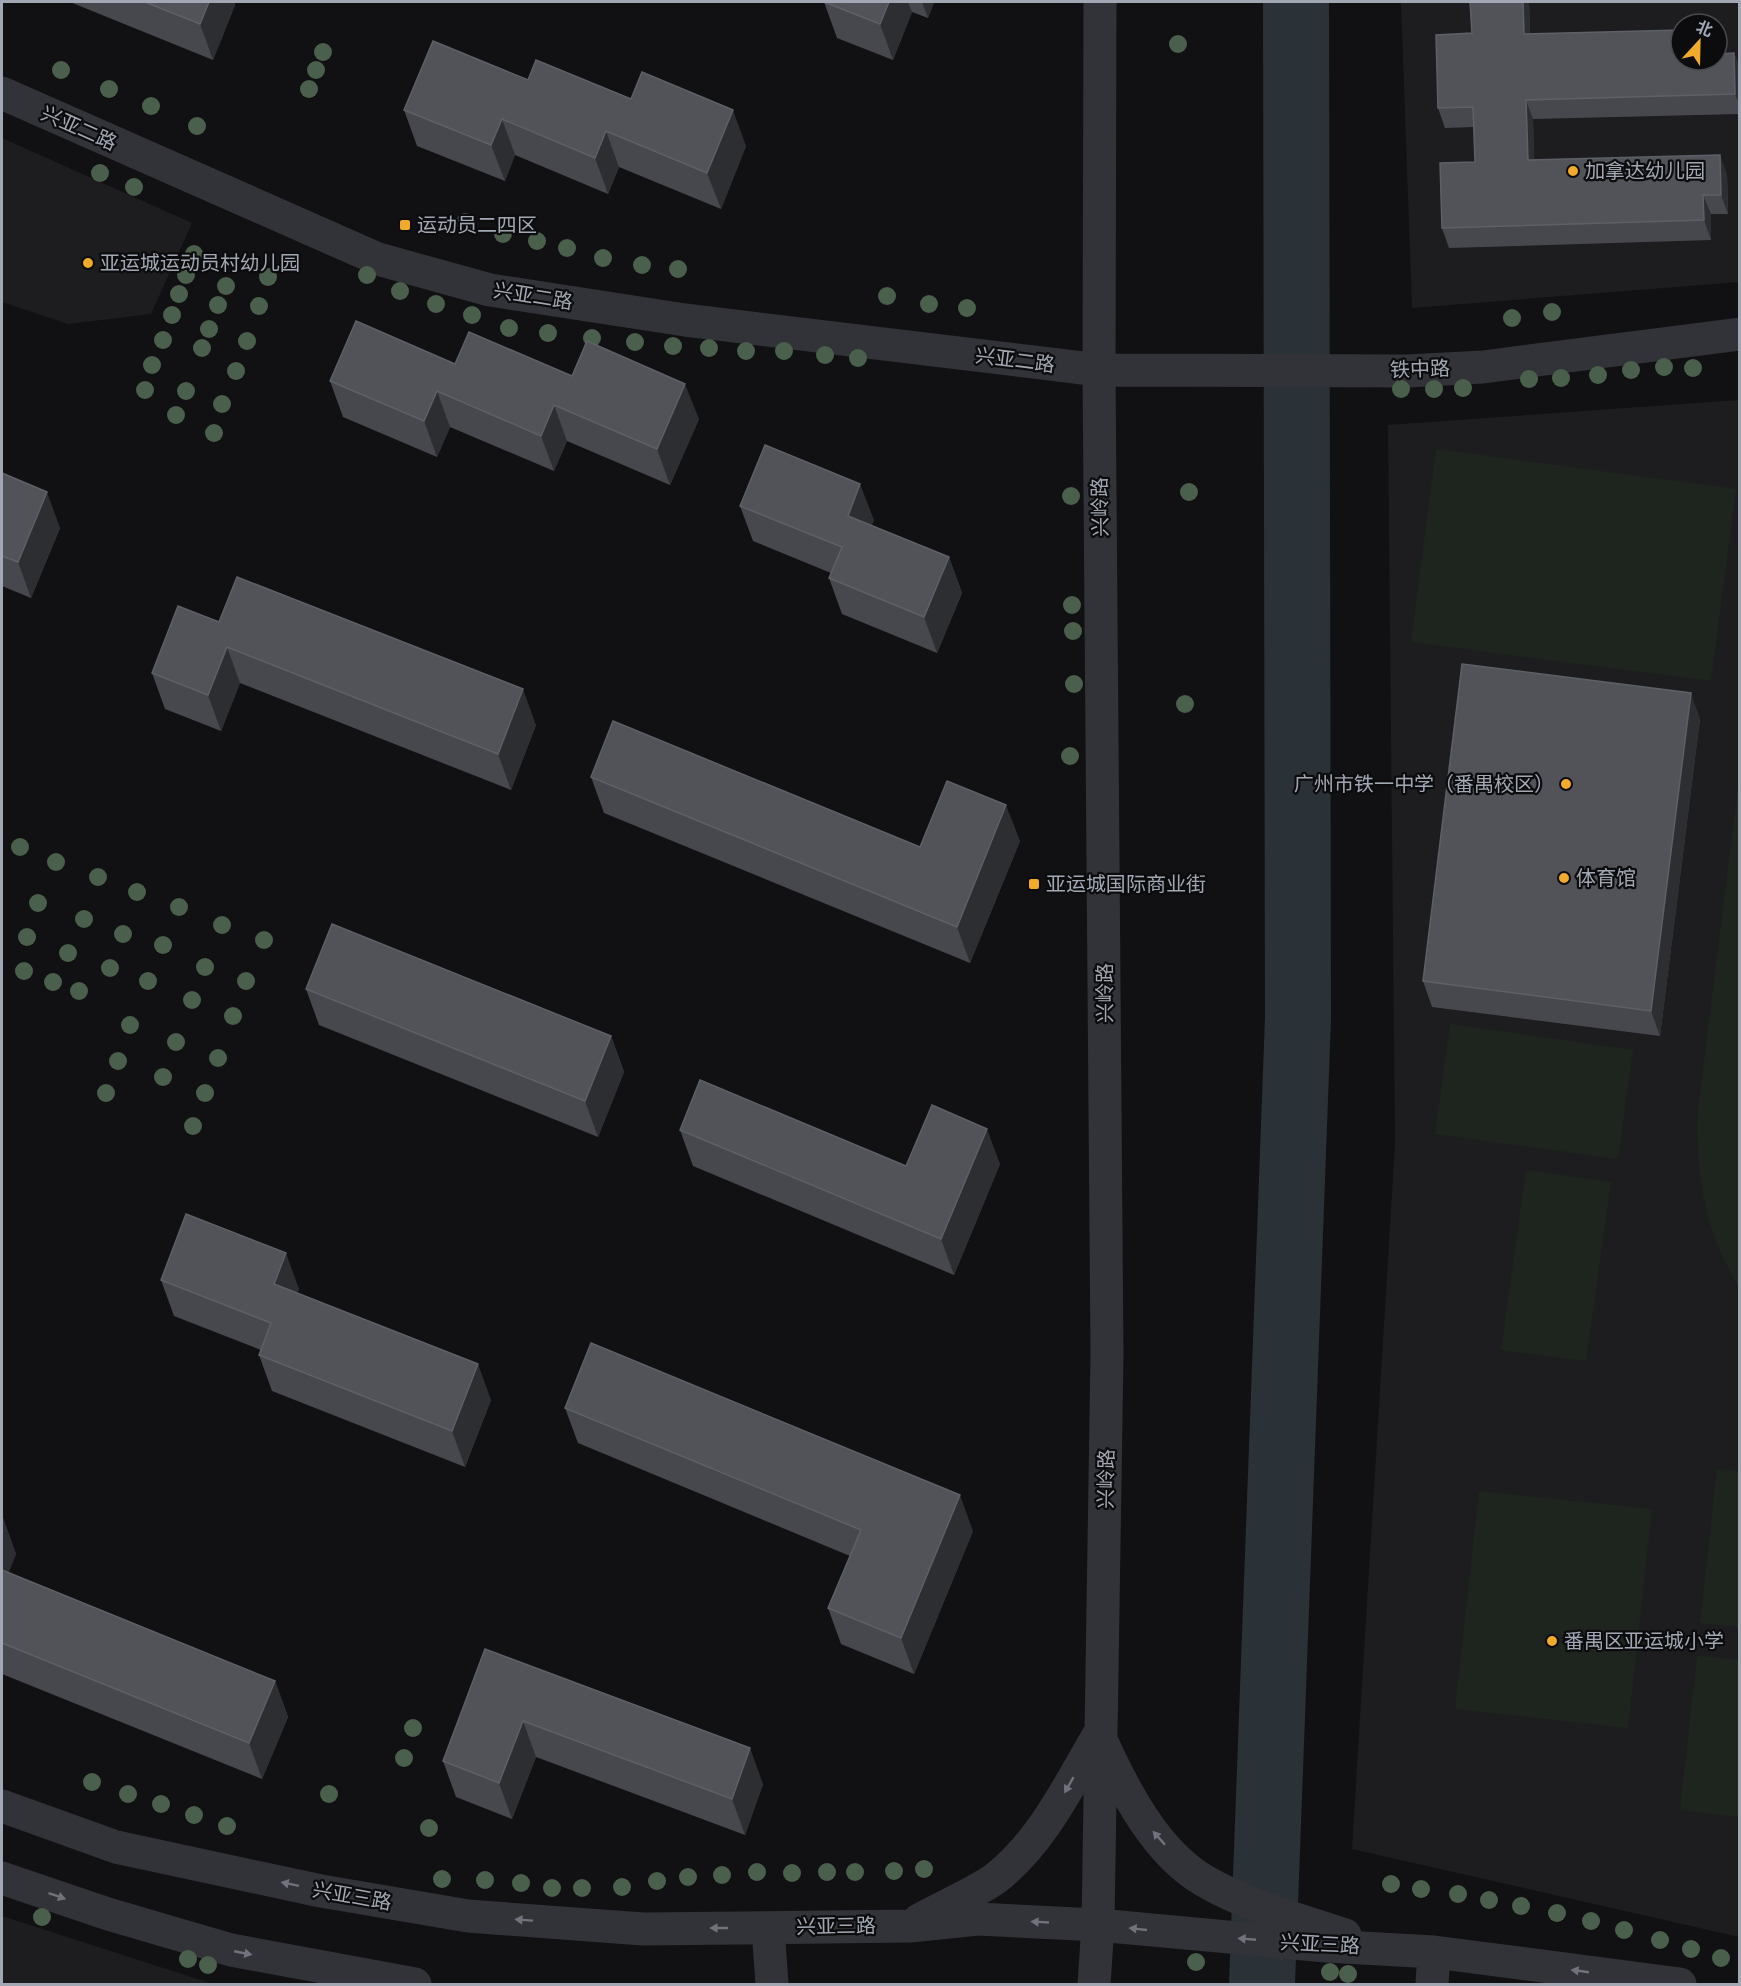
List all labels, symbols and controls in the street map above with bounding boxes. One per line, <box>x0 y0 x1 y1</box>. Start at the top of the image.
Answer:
north arrow <box>1669 12 1729 72</box>
text: 北 <box>1693 17 1715 40</box>
street label: 兴亚二路 <box>38 101 120 155</box>
place label: 加拿达幼儿园 <box>1585 159 1705 183</box>
marker: 加拿达幼儿园 <box>1566 164 1580 178</box>
place label: 运动员二四区 <box>417 213 537 237</box>
marker: 运动员二四区 <box>398 218 412 232</box>
place label: 亚运城运动员村幼儿园 <box>100 251 300 275</box>
marker: 亚运城运动员村幼儿园 <box>81 256 95 270</box>
street label: 兴亚二路 <box>492 278 574 314</box>
street label: 兴亚二路 <box>974 343 1056 377</box>
street label: 铁中路 <box>1390 356 1450 382</box>
street label: 兴岭路 <box>1087 477 1113 537</box>
place label: 广州市铁一中学（番禺校区） <box>1294 772 1554 796</box>
marker: 广州市铁一中学（番禺校区） <box>1559 777 1573 791</box>
place label: 体育馆 <box>1576 866 1636 890</box>
marker: 体育馆 <box>1557 871 1571 885</box>
place label: 亚运城国际商业街 <box>1046 872 1206 896</box>
marker: 亚运城国际商业街 <box>1027 877 1041 891</box>
street label: 兴岭路 <box>1093 963 1117 1023</box>
street label: 兴岭路 <box>1093 1449 1119 1509</box>
place label: 番禺区亚运城小学 <box>1564 1629 1724 1653</box>
marker: 番禺区亚运城小学 <box>1545 1634 1559 1648</box>
one-way arrow <box>1064 1777 1075 1793</box>
one-way arrow <box>1153 1831 1166 1846</box>
street label: 兴亚三路 <box>311 1877 393 1915</box>
one-way arrow <box>281 1879 300 1889</box>
one-way arrow <box>48 1892 66 1902</box>
street label: 兴亚三路 <box>796 1913 876 1939</box>
one-way arrow <box>515 1915 534 1925</box>
one-way arrow <box>1030 1917 1049 1926</box>
one-way arrow <box>709 1923 728 1933</box>
one-way arrow <box>1129 1924 1148 1934</box>
street label: 兴亚三路 <box>1279 1930 1361 1958</box>
one-way arrow <box>1237 1934 1256 1944</box>
one-way arrow <box>234 1949 253 1958</box>
one-way arrow <box>1571 1966 1590 1976</box>

